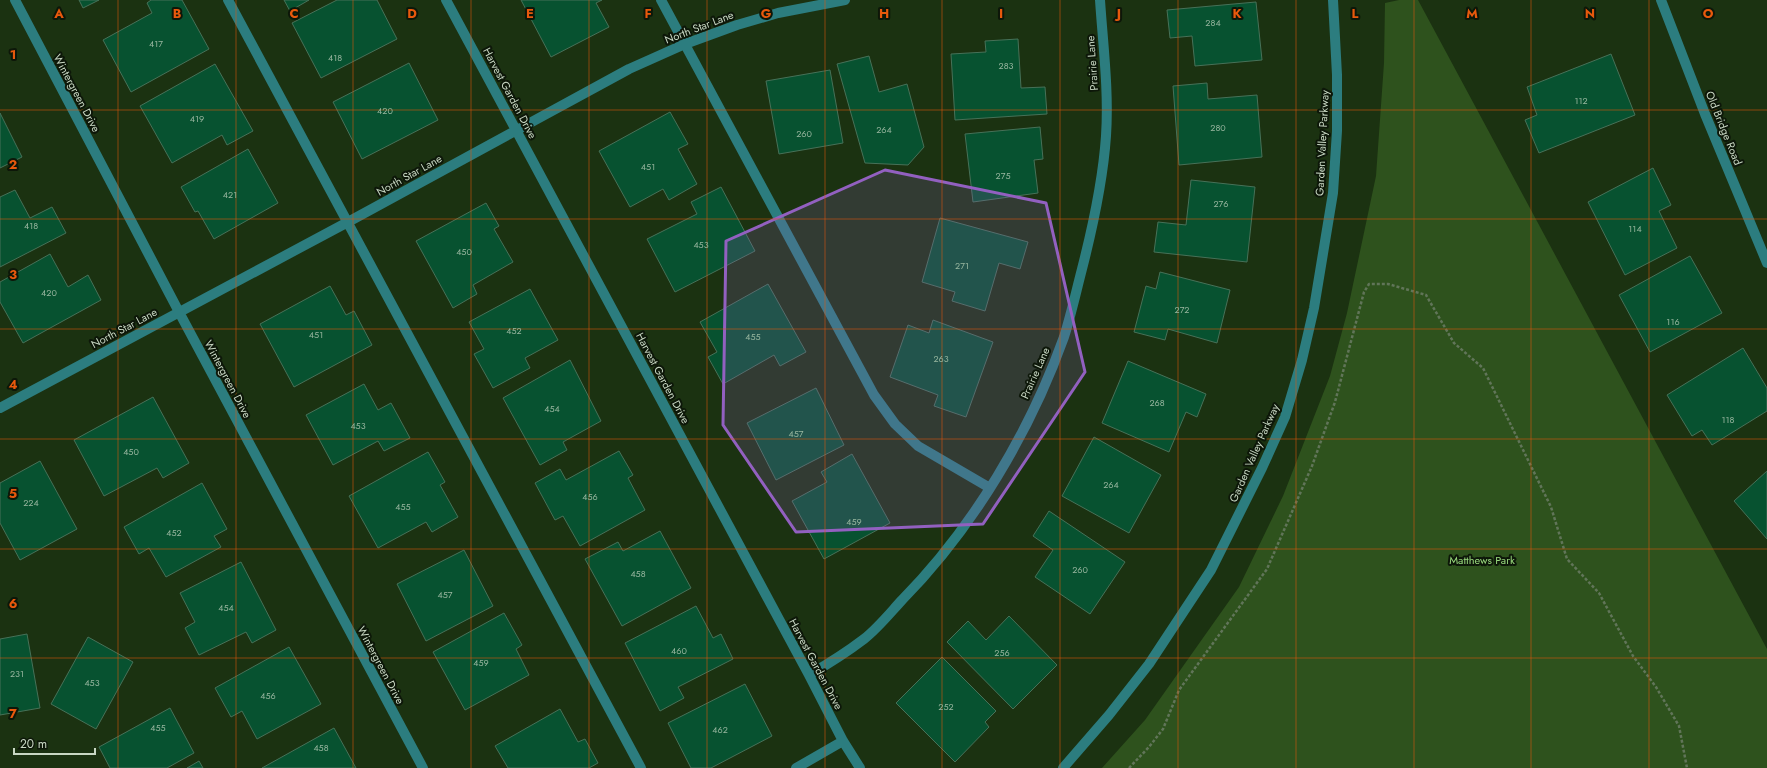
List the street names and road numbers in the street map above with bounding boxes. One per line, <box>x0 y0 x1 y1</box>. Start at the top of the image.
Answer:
street label: North Star Lane <box>662 6 736 48</box>
street label: Prairie Lane <box>1082 35 1102 91</box>
street label: Harvest Garden Drive <box>479 45 541 142</box>
street label: Wintergreen Drive <box>50 51 104 135</box>
street label: Old Bridge Road <box>1702 88 1746 168</box>
street label: Garden Valley Parkway <box>1311 89 1333 196</box>
street label: North Star Lane <box>373 150 445 200</box>
street label: North Star Lane <box>88 304 160 352</box>
street label: Harvest Garden Drive <box>632 330 694 427</box>
street label: Wintergreen Drive <box>201 337 255 421</box>
street label: Prairie Lane <box>1017 344 1054 401</box>
street label: Garden Valley Parkway <box>1225 401 1283 505</box>
street label: Harvest Garden Drive <box>785 616 847 713</box>
street label: Wintergreen Drive <box>354 623 408 707</box>

